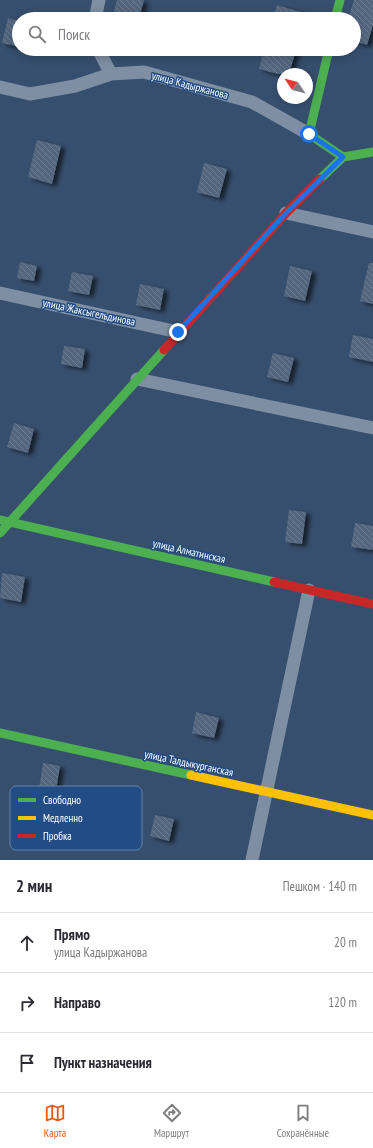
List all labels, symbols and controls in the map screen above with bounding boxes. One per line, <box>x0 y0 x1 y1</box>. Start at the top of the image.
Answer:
search box <box>12 12 361 56</box>
icon: search <box>26 23 48 45</box>
text: Поиск <box>58 25 90 44</box>
street label: улица Кадыржанова <box>150 68 230 102</box>
north arrow <box>277 68 313 104</box>
route start <box>300 125 318 143</box>
street label: улица Жаксыгельдинова <box>41 295 137 329</box>
route end <box>169 323 187 341</box>
street label: улица Алматинская <box>151 536 227 566</box>
street label: улица Талдыкурганская <box>143 747 235 779</box>
legend <box>10 786 142 850</box>
text: Свободно <box>43 793 81 807</box>
text: Медленно <box>43 811 83 825</box>
text: Пробка <box>43 829 72 843</box>
text: 2 мин <box>16 875 52 897</box>
text: Пешком · 140 m <box>283 878 357 895</box>
text: Прямо <box>54 925 90 944</box>
icon: ahead <box>16 932 38 954</box>
text: 20 m <box>334 934 357 951</box>
text: улица Кадыржанова <box>54 944 147 961</box>
icon: right <box>16 992 38 1014</box>
text: Направо <box>54 993 101 1012</box>
text: 120 m <box>328 994 357 1011</box>
icon: arrive <box>16 1052 38 1074</box>
text: Пункт назначения <box>54 1053 152 1072</box>
tab: Карта <box>44 1102 66 1140</box>
tab: Маршрут <box>154 1102 189 1140</box>
tab: Сохранённые <box>277 1102 329 1140</box>

